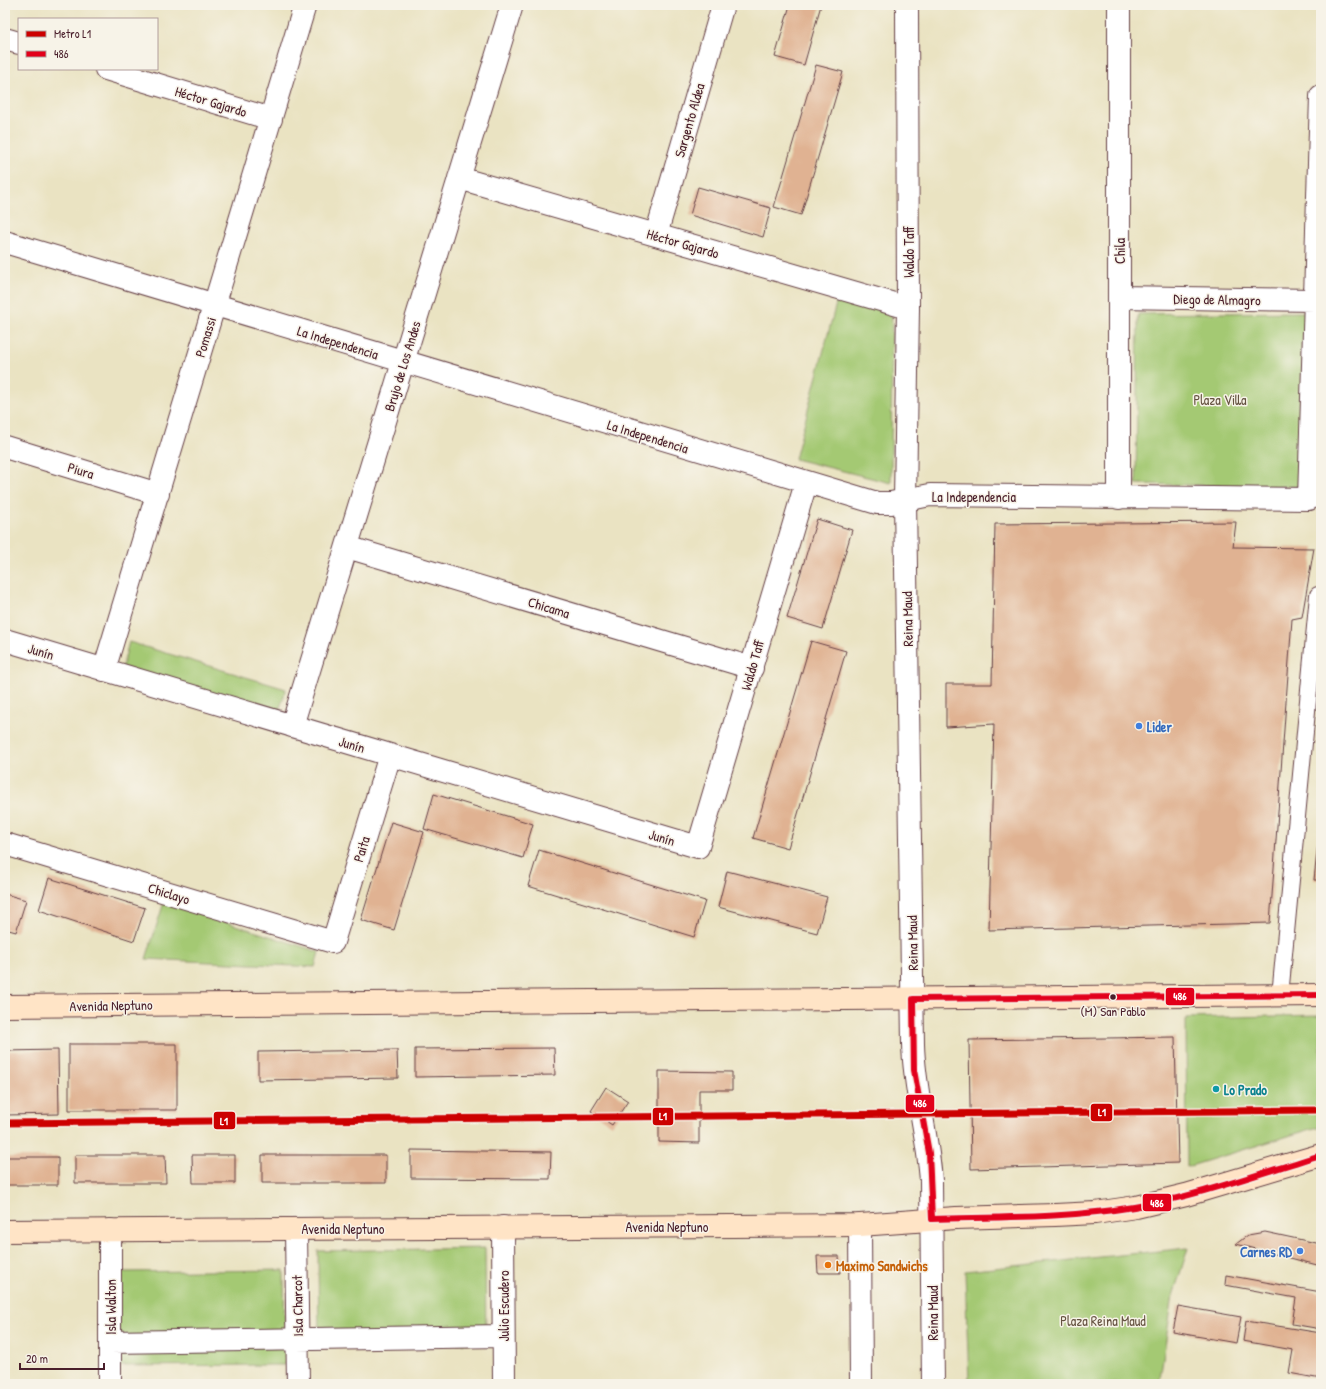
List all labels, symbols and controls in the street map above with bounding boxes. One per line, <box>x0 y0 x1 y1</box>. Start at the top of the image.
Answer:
legend <box>18 18 158 70</box>
text: Metro L1 <box>54 25 91 42</box>
text: 486 <box>54 45 69 62</box>
street label: Sargento Aldea <box>669 80 710 160</box>
street label: Héctor Gajardo <box>172 81 250 122</box>
street label: Héctor Gajardo <box>644 224 722 263</box>
street label: Waldo Taff <box>899 226 918 278</box>
street label: Chila <box>1110 238 1129 264</box>
street label: Diego de Almagro <box>1173 289 1261 310</box>
street label: Pomassi <box>190 314 220 360</box>
street label: Brujo de Los Andes <box>379 318 426 414</box>
street label: La Independencia <box>295 321 381 364</box>
park label: Plaza Villa <box>1193 390 1247 409</box>
street label: La Independencia <box>605 415 691 458</box>
street label: Piura <box>66 457 97 483</box>
street label: La Independencia <box>932 487 1016 507</box>
street label: Reina Maud <box>897 591 917 647</box>
street label: Chicama <box>526 592 573 622</box>
street label: Waldo Taff <box>736 637 768 692</box>
street label: Junín <box>26 638 56 664</box>
place label: Lider <box>1147 717 1172 736</box>
marker: Lider <box>1134 721 1144 731</box>
street label: Junín <box>337 731 367 757</box>
street label: Junín <box>647 824 677 850</box>
street label: Paita <box>348 833 374 864</box>
street label: Chiclayo <box>145 878 193 909</box>
street label: Reina Maud <box>902 915 922 971</box>
line badge: 486 <box>1165 987 1195 1006</box>
text: 486 <box>1173 989 1187 1003</box>
marker: (M) San Pablo <box>1108 992 1118 1002</box>
street label: Avenida Neptuno <box>69 995 153 1016</box>
place label: (M) San Pablo <box>1080 1002 1146 1020</box>
place label: Lo Prado <box>1224 1080 1267 1099</box>
marker: Lo Prado <box>1211 1084 1221 1094</box>
line badge: 486 <box>905 1094 935 1113</box>
text: 486 <box>913 1096 927 1110</box>
line badge: L1 <box>1090 1103 1113 1122</box>
text: L1 <box>1098 1105 1106 1119</box>
line badge: L1 <box>652 1107 674 1126</box>
text: L1 <box>659 1109 667 1123</box>
line badge: L1 <box>213 1111 236 1130</box>
text: L1 <box>220 1114 228 1128</box>
line badge: 486 <box>1142 1193 1172 1212</box>
text: 486 <box>1150 1196 1164 1210</box>
street label: Avenida Neptuno <box>625 1217 709 1237</box>
street label: Avenida Neptuno <box>301 1219 385 1239</box>
place label: Carnes RD <box>1240 1242 1292 1261</box>
marker: Carnes RD <box>1295 1246 1305 1256</box>
place label: Maximo Sandwichs <box>836 1256 928 1275</box>
marker: Maximo Sandwichs <box>823 1260 833 1270</box>
street label: Julio Escudero <box>494 1270 513 1342</box>
street label: Isla Charcot <box>287 1275 307 1337</box>
street label: Isla Walton <box>101 1279 120 1335</box>
street label: Reina Maud <box>923 1285 942 1340</box>
park label: Plaza Reina Maud <box>1060 1311 1146 1330</box>
scale bar <box>20 1345 104 1371</box>
text: 20 m <box>26 1350 48 1367</box>

